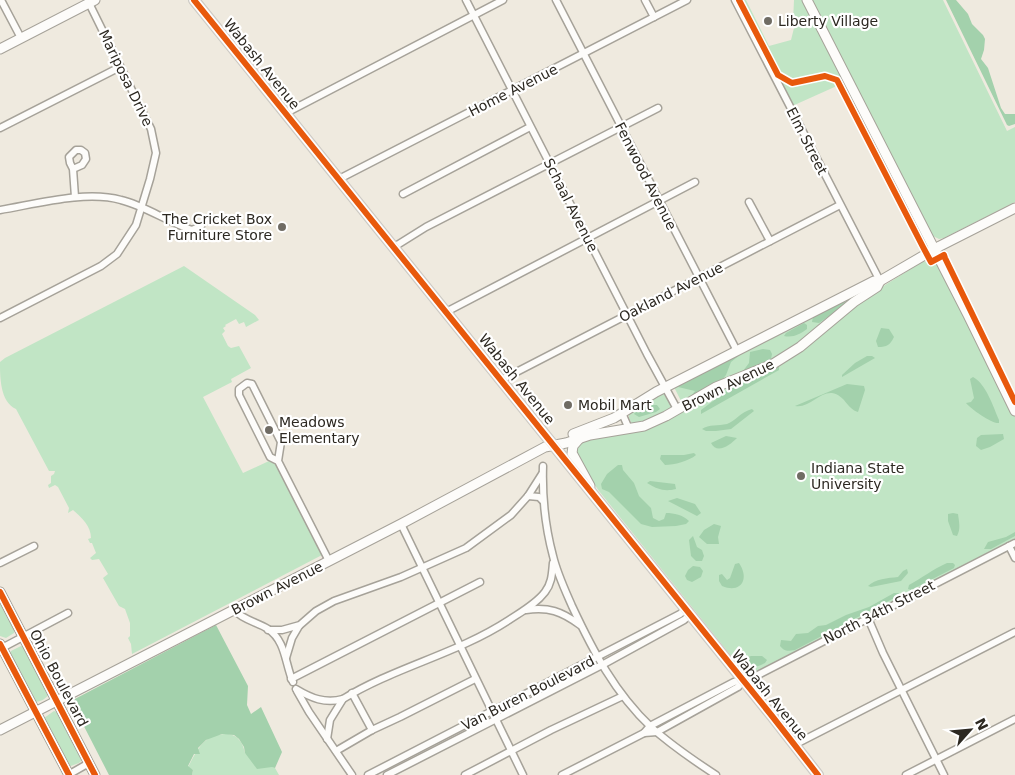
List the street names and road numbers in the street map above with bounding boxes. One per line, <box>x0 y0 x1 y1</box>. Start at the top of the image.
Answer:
street label: Wabash Avenue <box>221 16 303 112</box>
street label: Mariposa Drive <box>96 27 156 129</box>
street label: Home Avenue <box>466 61 560 119</box>
street label: Elm Street <box>783 105 831 178</box>
street label: Fenwood Avenue <box>612 119 680 233</box>
street label: Schaal Avenue <box>540 155 602 255</box>
street label: Oakland Avenue <box>616 259 726 325</box>
street label: Wabash Avenue <box>476 331 558 427</box>
street label: Brown Avenue <box>679 356 777 414</box>
street label: Brown Avenue <box>229 558 325 618</box>
street label: North 34th Street <box>821 577 938 647</box>
street label: Ohio Boulevard <box>27 627 91 729</box>
street label: Wabash Avenue <box>729 647 811 743</box>
street label: Van Buren Boulevard <box>459 652 597 734</box>

